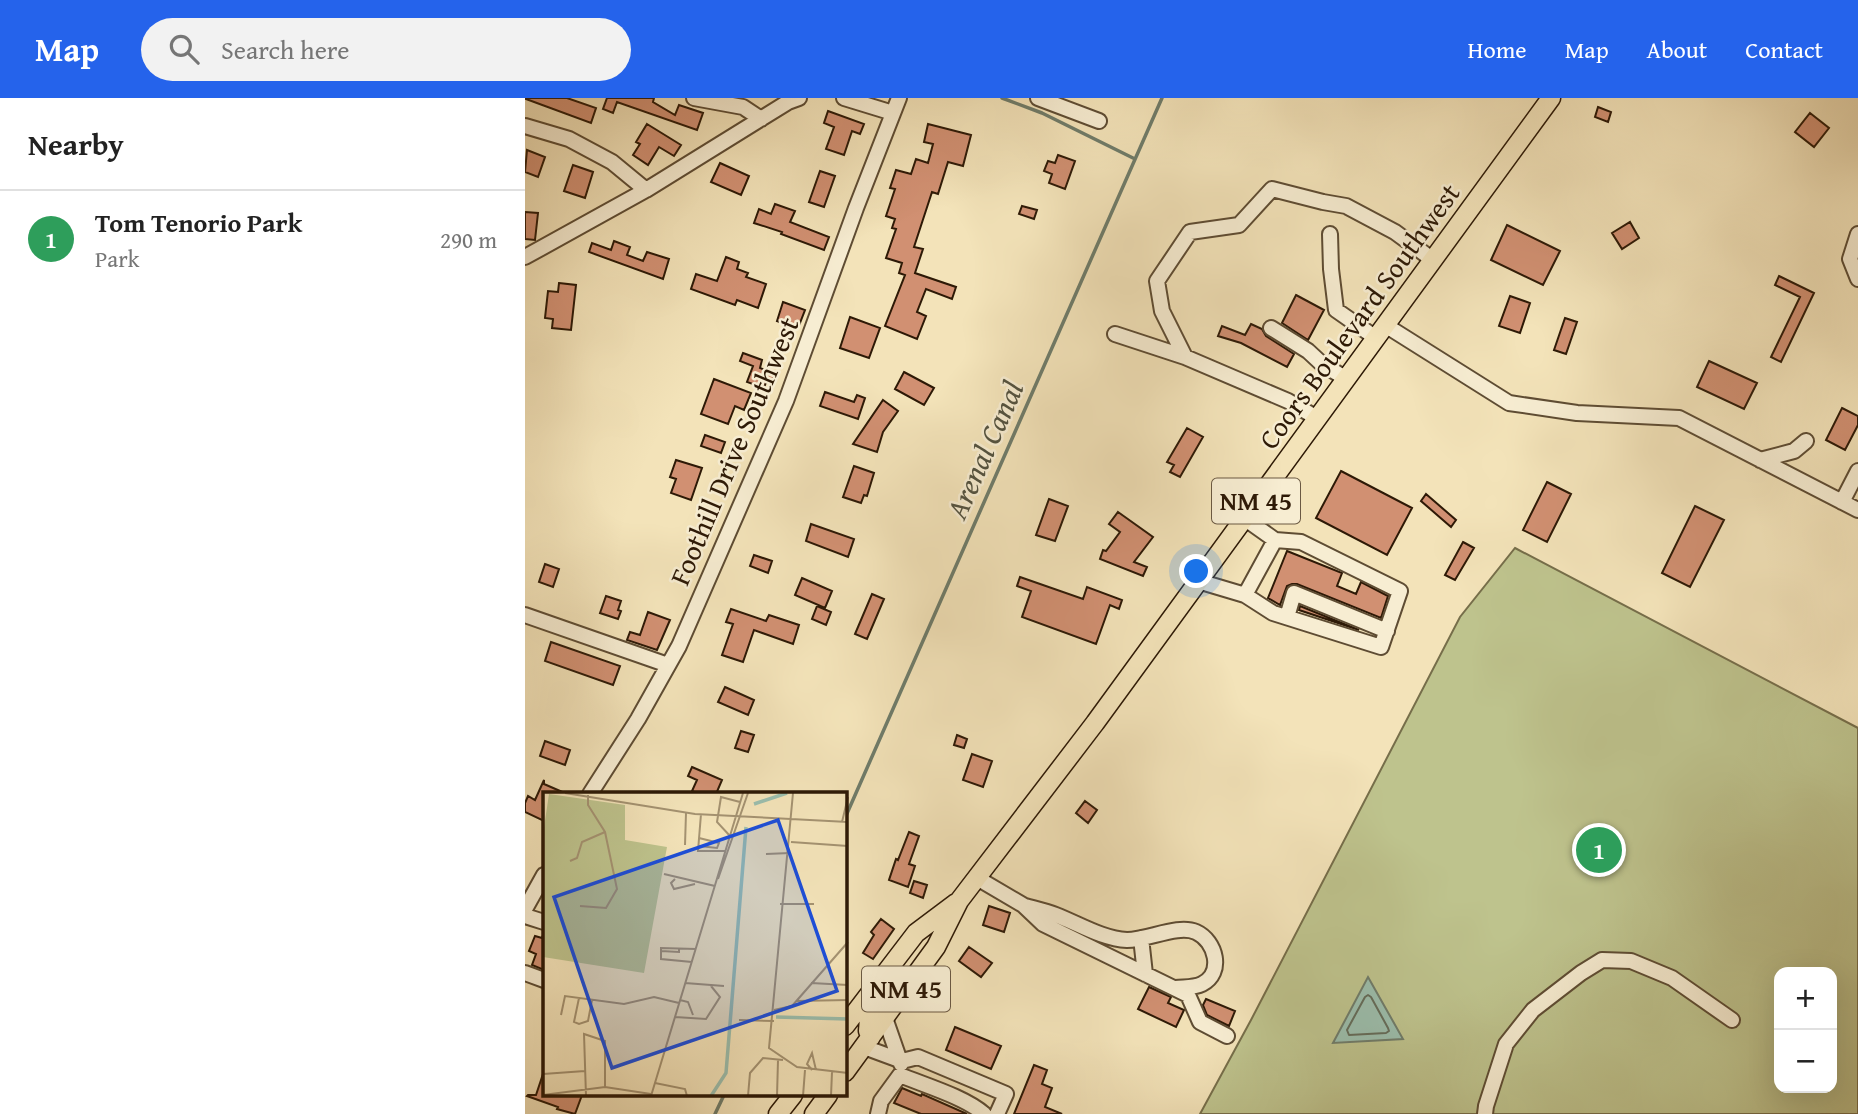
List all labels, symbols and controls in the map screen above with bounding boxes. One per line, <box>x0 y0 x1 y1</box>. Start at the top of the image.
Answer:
search box <box>141 18 631 81</box>
text: Map <box>35 25 99 73</box>
icon: search <box>165 30 203 68</box>
text: Search here <box>221 30 349 69</box>
text: Home <box>1468 32 1527 67</box>
text: Map <box>1565 32 1609 67</box>
text: About <box>1647 32 1707 67</box>
text: Contact <box>1745 32 1823 67</box>
text: Nearby <box>28 122 124 166</box>
street label: Coors Boulevard Southwest <box>1248 174 1469 457</box>
text: Tom Tenorio Park <box>95 203 302 242</box>
text: 1 <box>45 223 57 256</box>
text: 290 m <box>440 223 497 256</box>
text: Park <box>95 242 139 275</box>
street label: Foothill Drive Southwest <box>658 310 809 591</box>
water label: Arenal Canal <box>934 374 1034 527</box>
road number: NM 45 <box>1212 478 1300 524</box>
your location <box>1179 554 1213 588</box>
inset map <box>543 792 847 1096</box>
pin: 1 <box>1576 824 1622 876</box>
road number: NM 45 <box>862 967 950 1012</box>
map controls <box>1774 967 1837 1093</box>
button: + <box>1774 967 1837 1030</box>
button: − <box>1774 1030 1837 1093</box>

